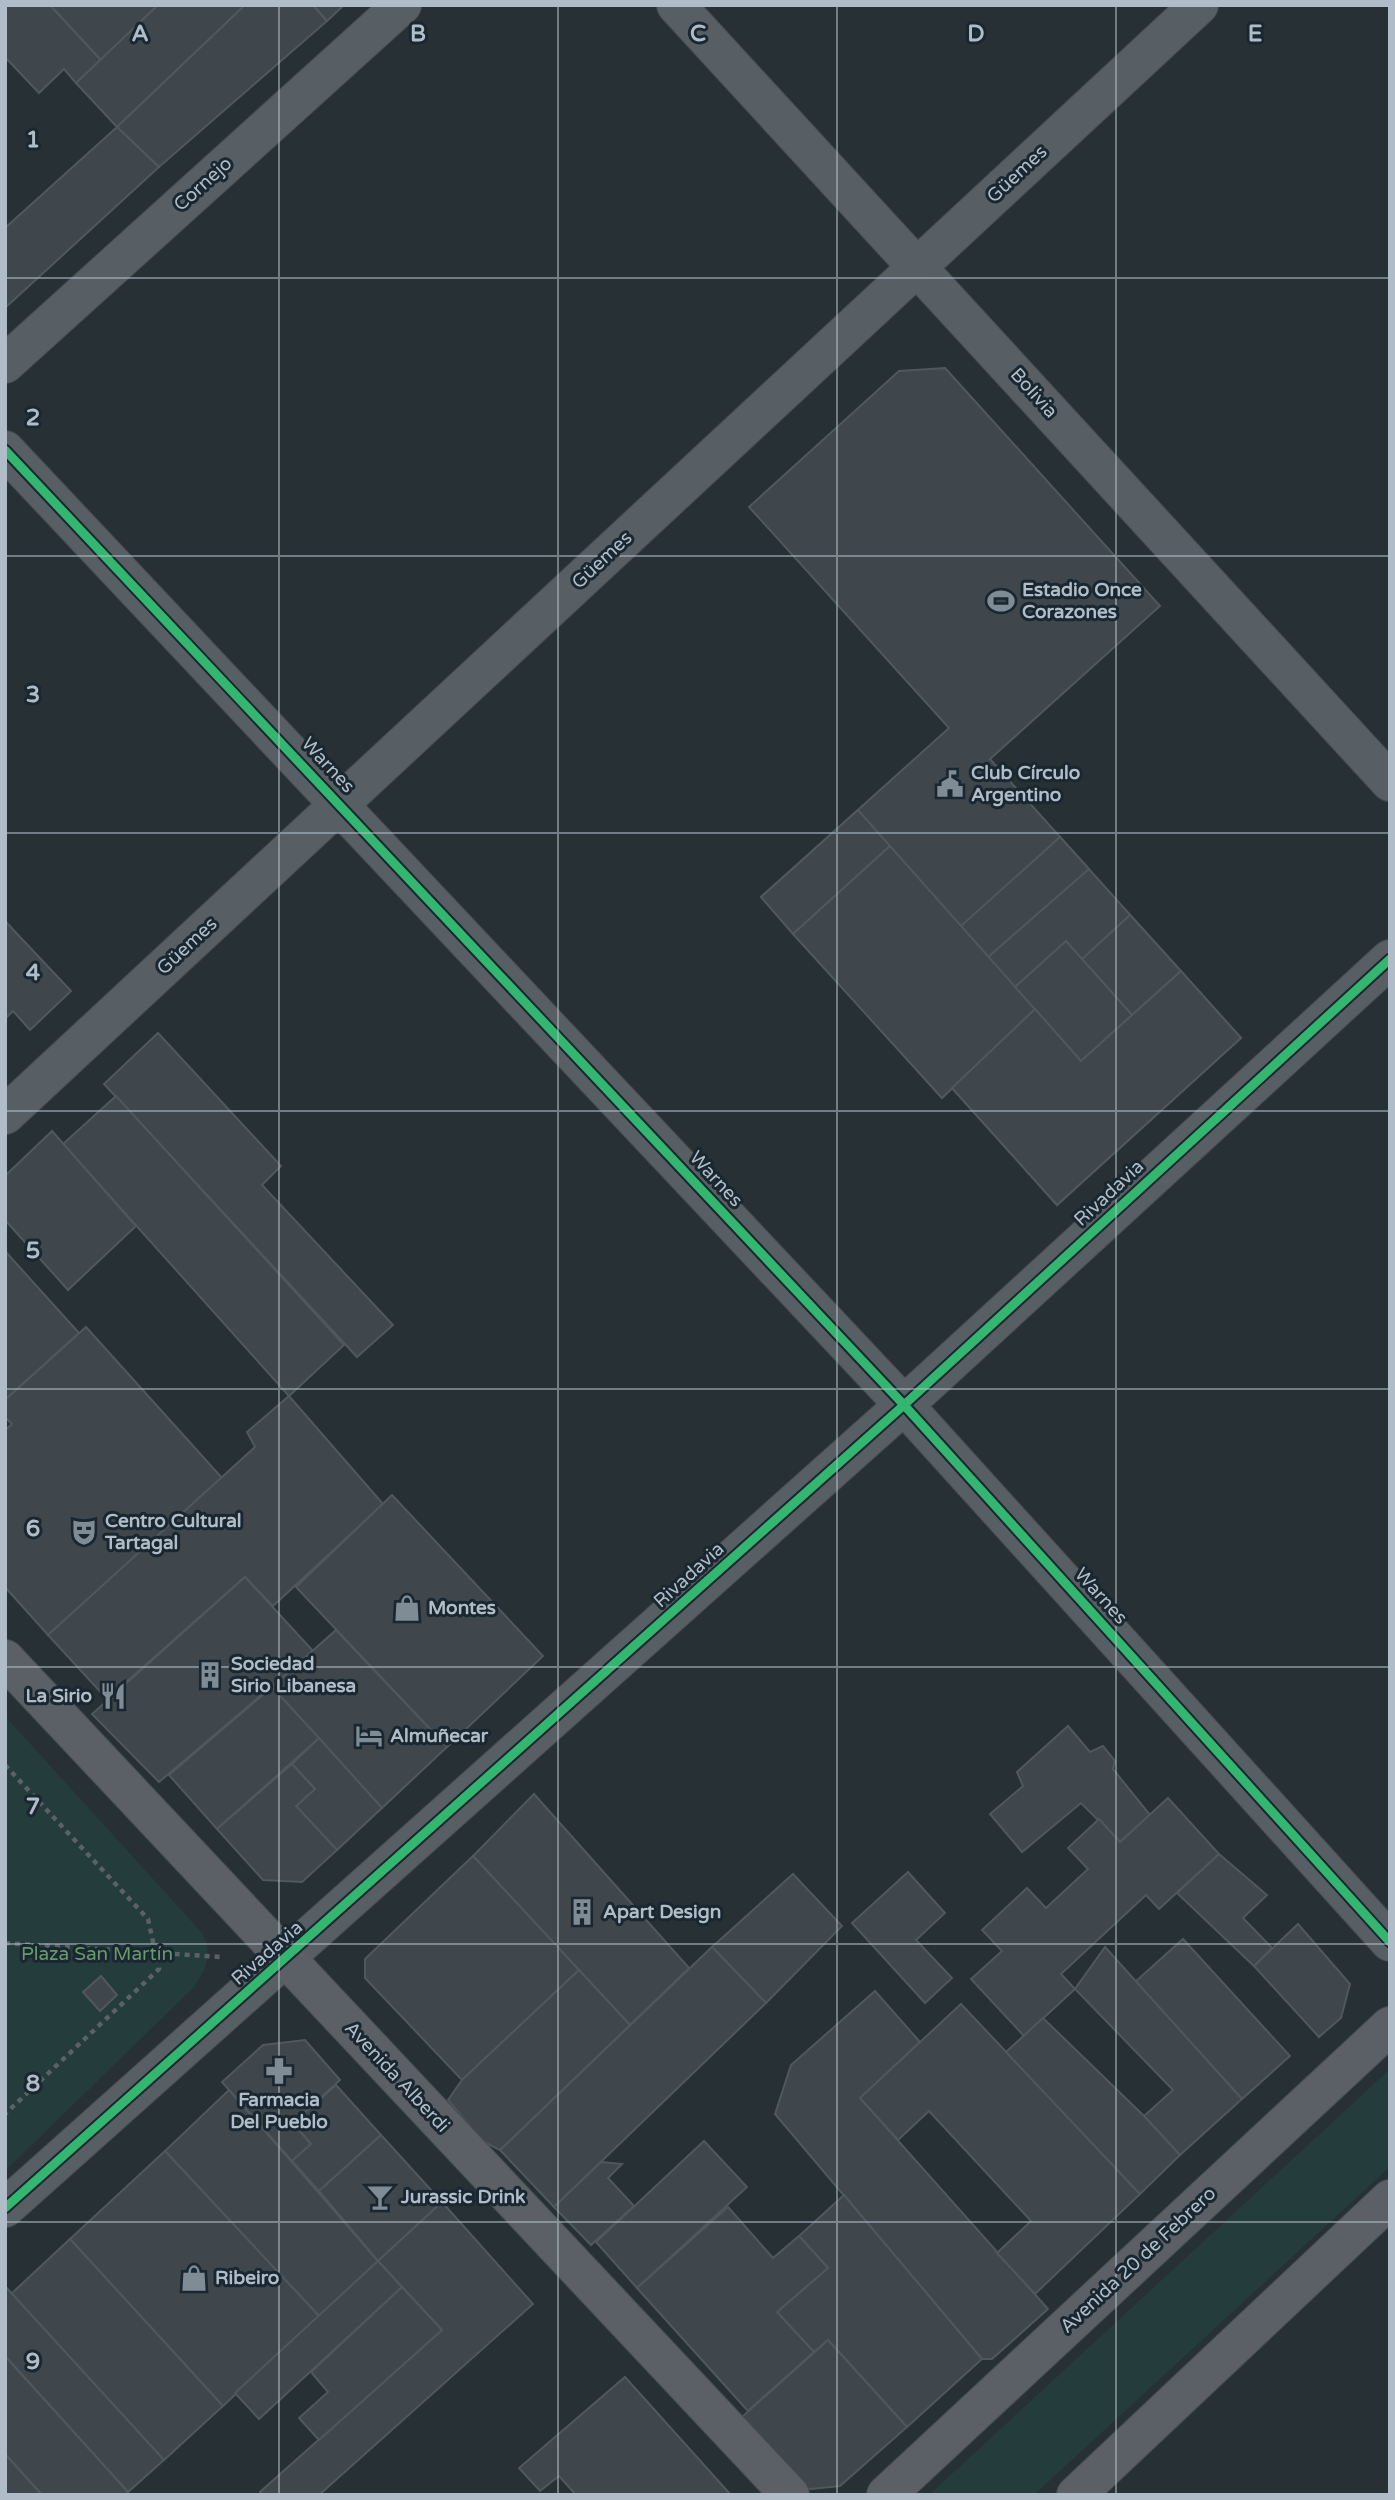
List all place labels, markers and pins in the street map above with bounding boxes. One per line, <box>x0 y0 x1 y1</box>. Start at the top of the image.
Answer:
place label: Estadio Once Corazones <box>1022 579 1142 623</box>
sports icon: Estadio Once Corazones <box>986 586 1016 616</box>
place label: Club Círculo Argentino <box>971 762 1080 807</box>
public building icon: Club Círculo Argentino <box>935 769 965 799</box>
place label: Centro Cultural Tartagal <box>104 1510 242 1555</box>
theatre icon: Centro Cultural Tartagal <box>69 1517 99 1547</box>
shop icon: Montes <box>392 1593 422 1623</box>
place label: Montes <box>428 1597 496 1619</box>
place label: Sociedad Sirio Libanesa <box>231 1653 356 1697</box>
building icon: Sociedad Sirio Libanesa <box>195 1660 225 1690</box>
restaurant icon: La Sirio <box>98 1681 128 1711</box>
place label: La Sirio <box>26 1685 92 1707</box>
hotel icon: Almuñecar <box>354 1721 384 1751</box>
place label: Almuñecar <box>390 1725 489 1747</box>
building icon: Apart Design <box>567 1897 597 1927</box>
place label: Apart Design <box>603 1901 721 1924</box>
pharmacy icon: Farmacia Del Pueblo <box>264 2056 294 2086</box>
place label: Farmacia Del Pueblo <box>230 2089 328 2133</box>
bar icon: Jurassic Drink <box>365 2182 395 2212</box>
place label: Jurassic Drink <box>400 2186 526 2208</box>
shop icon: Ribeiro <box>179 2263 209 2293</box>
place label: Ribeiro <box>215 2267 279 2289</box>

